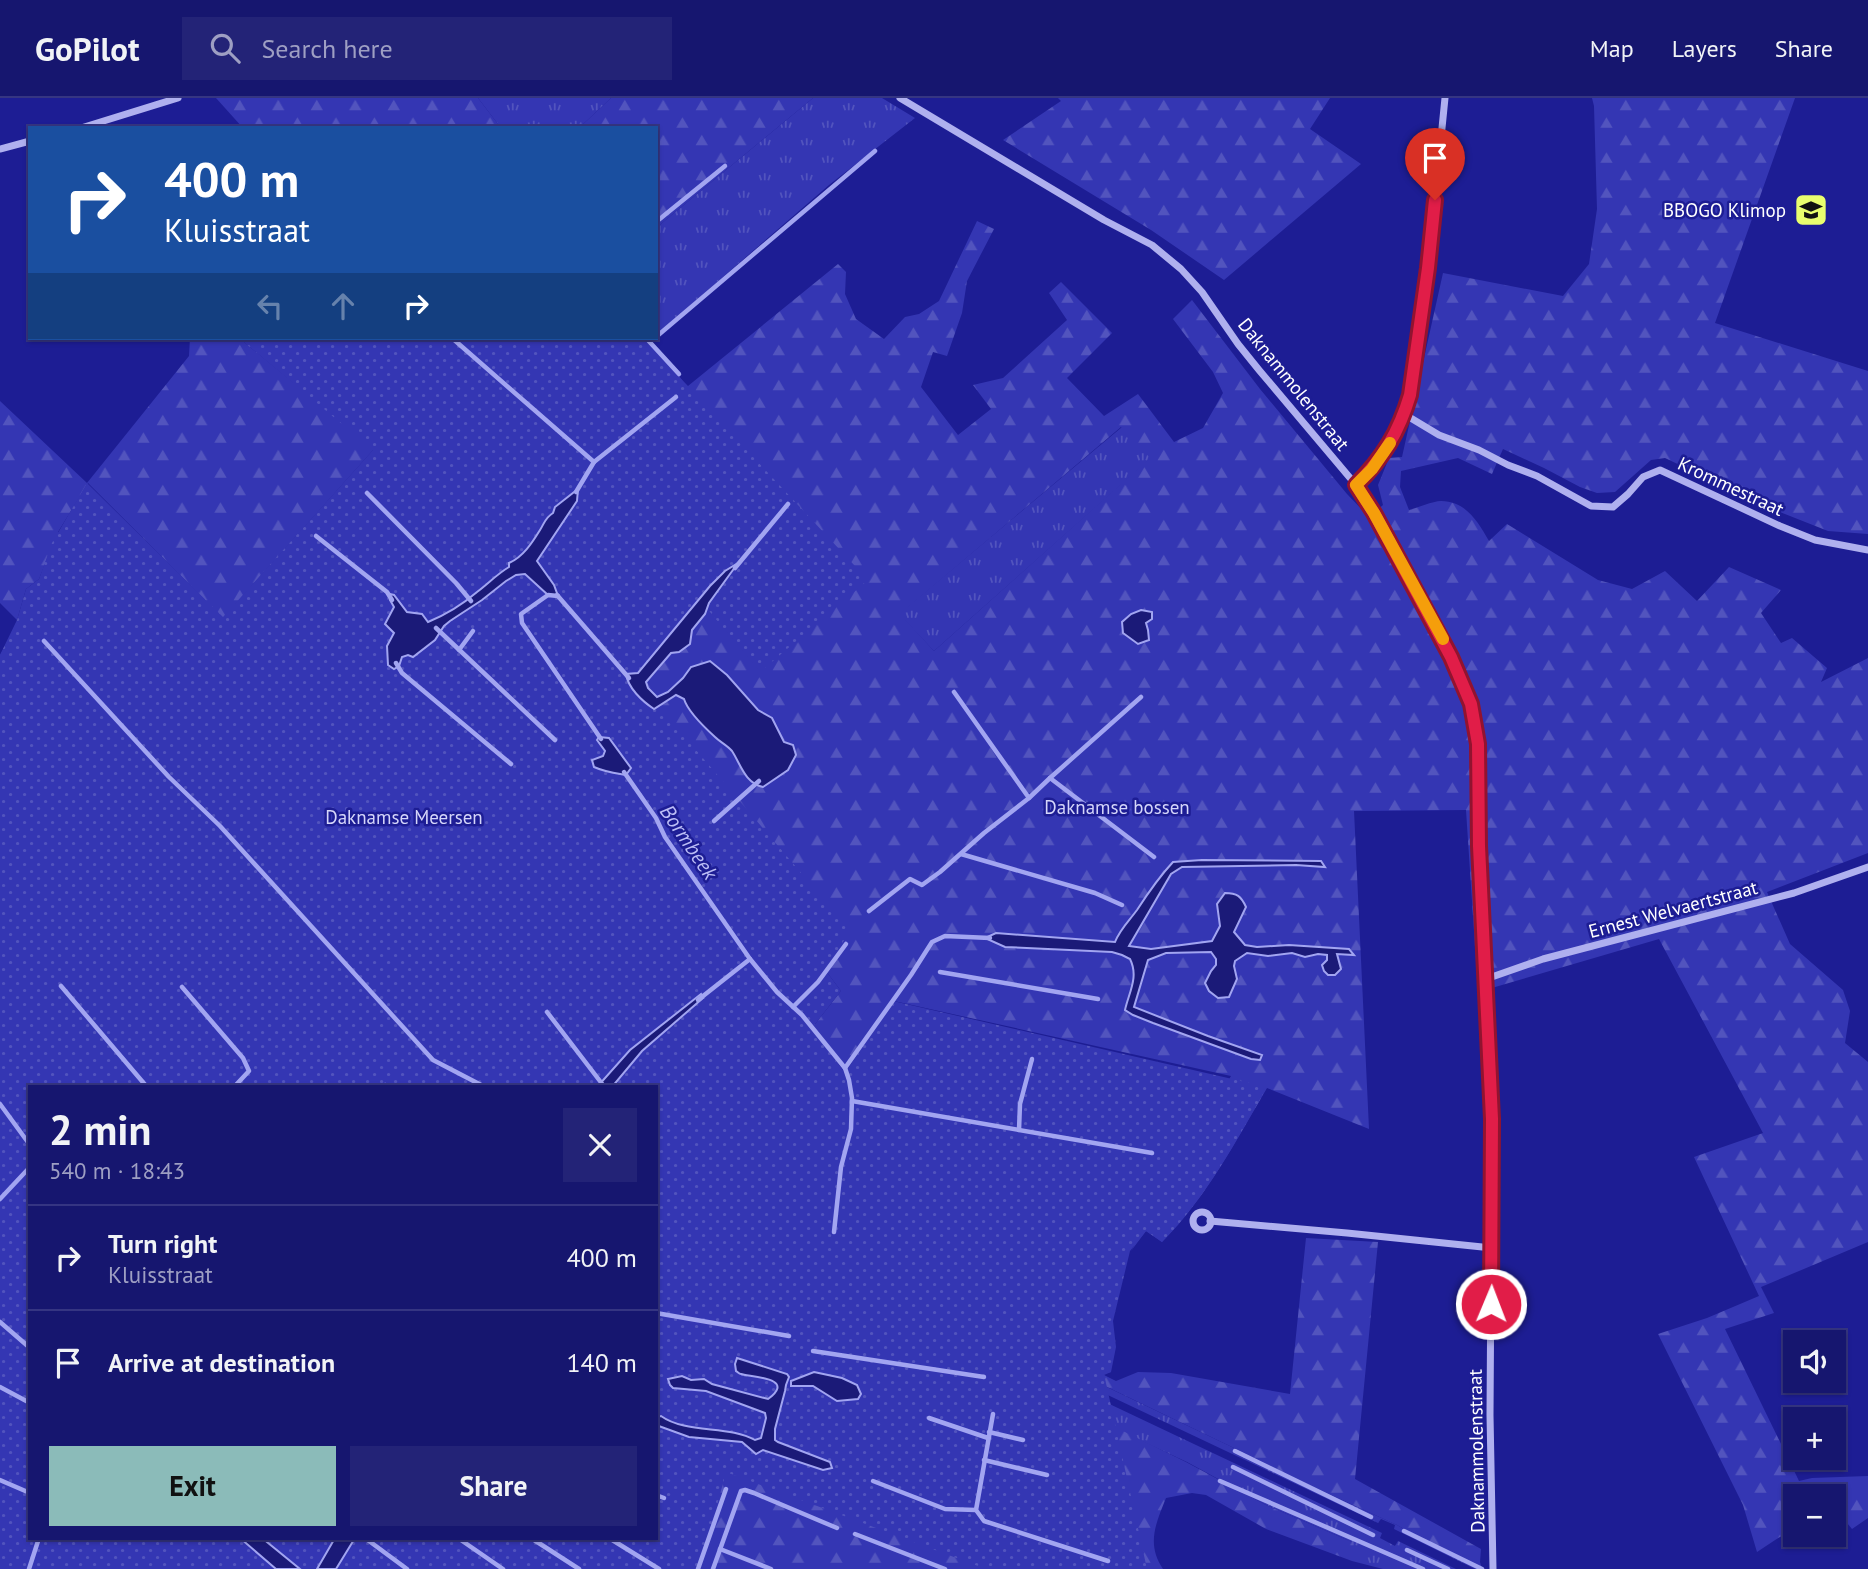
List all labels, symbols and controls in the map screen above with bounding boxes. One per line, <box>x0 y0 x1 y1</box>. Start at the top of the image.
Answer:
search box <box>182 17 672 80</box>
text: GoPilot <box>35 27 140 70</box>
icon: search <box>206 29 244 67</box>
text: Search here <box>262 32 393 65</box>
text: Map <box>1590 33 1634 64</box>
text: Layers <box>1672 33 1737 64</box>
text: Share <box>1775 33 1833 64</box>
pin <box>1405 128 1465 200</box>
icon: arrive <box>1416 139 1454 177</box>
text: 400 m <box>164 147 299 211</box>
icon: right <box>49 154 140 245</box>
school or university icon: BBOGO Klimop <box>1792 191 1830 229</box>
place label: BBOGO Klimop <box>1663 198 1786 222</box>
text: Kluisstraat <box>164 209 310 251</box>
icon: left <box>251 287 289 325</box>
icon: ahead <box>324 287 362 325</box>
icon: right <box>397 287 435 325</box>
street label: Daknammolenstraat <box>1233 313 1355 456</box>
street label: Krommestraat <box>1674 451 1788 521</box>
park label: Daknamse bossen <box>1044 795 1190 819</box>
water label: Bormbeek <box>654 799 725 886</box>
park label: Daknamse Meersen <box>325 805 483 829</box>
street label: Ernest Welvaertstraat <box>1586 875 1761 943</box>
text: 2 min <box>49 1102 151 1157</box>
button: close <box>563 1108 637 1182</box>
text: 540 m · 18:43 <box>49 1156 185 1185</box>
text: Turn right <box>108 1227 217 1260</box>
icon: right <box>49 1239 87 1277</box>
text: 400 m <box>566 1241 637 1274</box>
text: Kluisstraat <box>108 1260 213 1289</box>
position arrow <box>1454 1267 1528 1341</box>
map controls <box>1783 1330 1846 1547</box>
button: sound <box>1783 1330 1846 1393</box>
icon: arrive <box>49 1344 87 1382</box>
text: Arrive at destination <box>108 1346 335 1379</box>
text: 140 m <box>566 1346 637 1379</box>
street label: Daknammolenstraat <box>1463 1368 1489 1533</box>
button: + <box>1783 1407 1846 1470</box>
button: Exit <box>49 1446 336 1526</box>
button: Share <box>350 1446 637 1526</box>
button: − <box>1783 1484 1846 1547</box>

